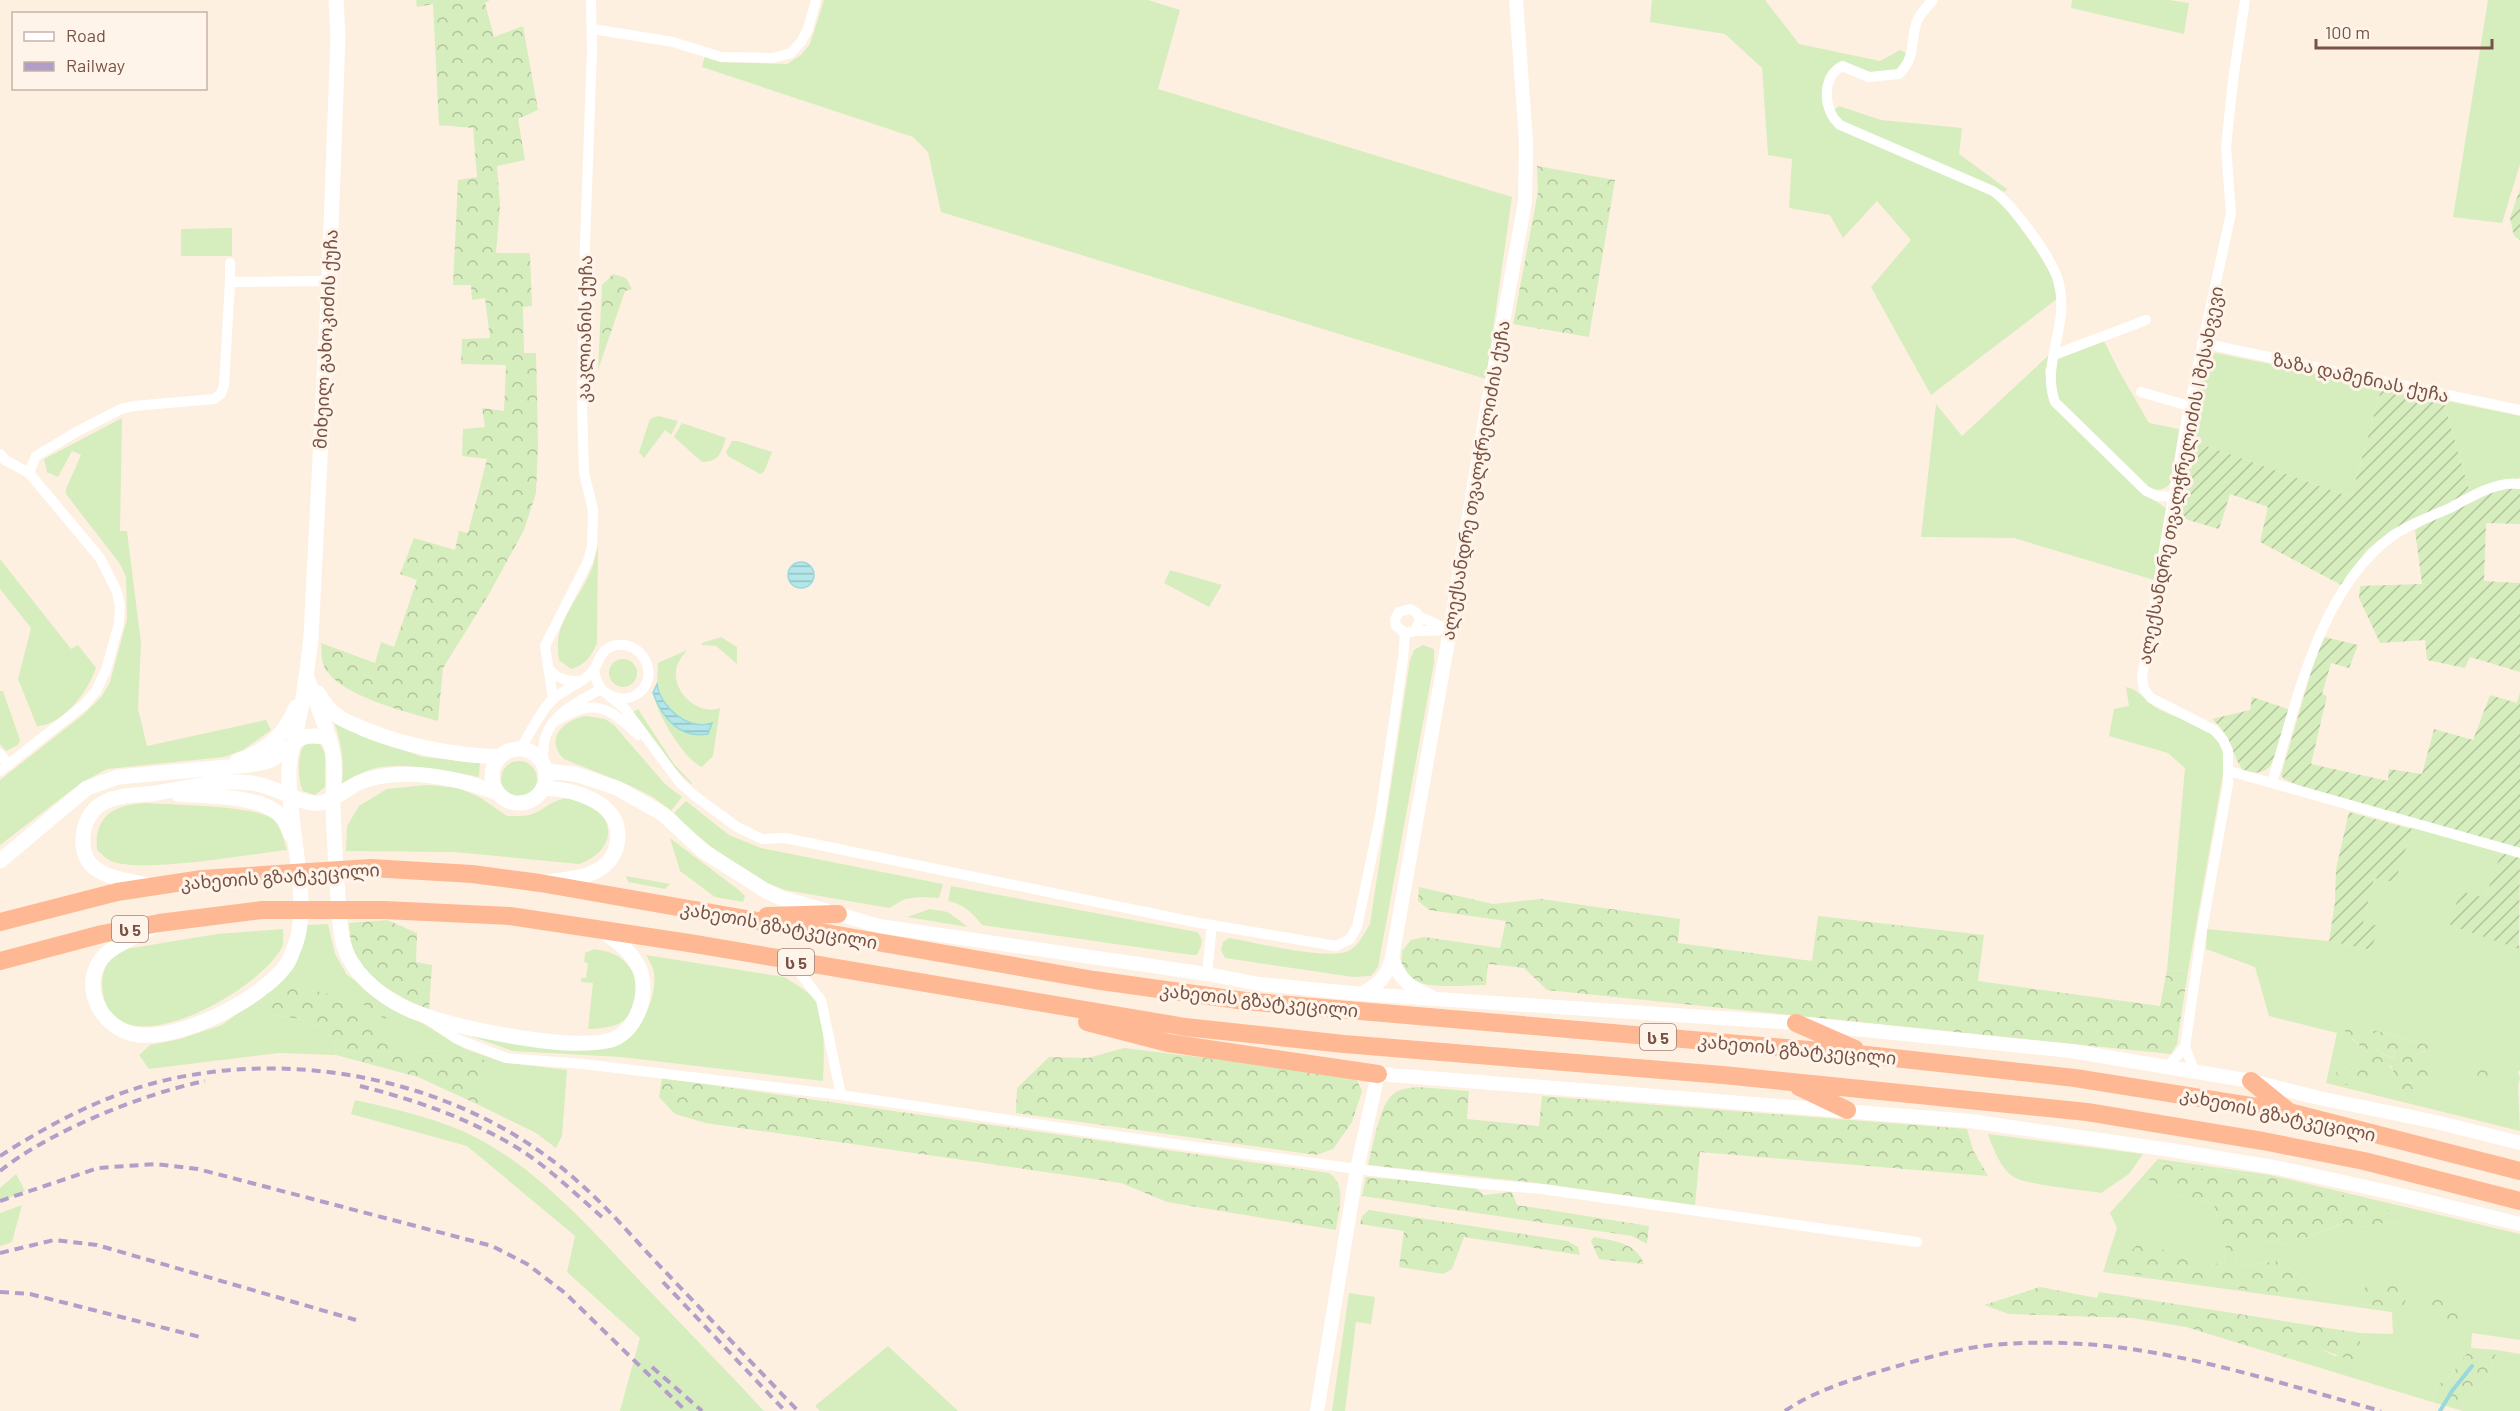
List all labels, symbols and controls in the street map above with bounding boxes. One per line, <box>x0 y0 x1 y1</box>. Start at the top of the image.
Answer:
legend <box>12 12 207 90</box>
scale bar <box>2316 12 2492 50</box>
text: 100 m <box>2325 21 2370 43</box>
text: Road <box>66 24 106 46</box>
text: Railway <box>66 54 125 76</box>
street label: მიხეილ გახოკიძის ქუჩა <box>308 229 343 449</box>
street label: კაკლიანის ქუჩა <box>572 255 597 403</box>
street label: ალექსანდრე თვალჭრელიძის I შესახვევი <box>2132 284 2228 666</box>
street label: ალექსანდრე თვალჭრელიძის ქუჩა <box>1436 318 1515 642</box>
street label: ზაზა დამენიას ქუჩა <box>2271 348 2451 407</box>
street label: კახეთის გზატკეცილი <box>180 858 380 895</box>
street label: კახეთის გზატკეცილი <box>679 897 879 954</box>
road number: ს 5 <box>112 916 148 942</box>
road number: ს 5 <box>778 949 814 975</box>
street label: კახეთის გზატკეცილი <box>1158 979 1359 1022</box>
road number: ს 5 <box>1640 1024 1676 1050</box>
street label: კახეთის გზატკეცილი <box>1696 1029 1897 1070</box>
street label: კახეთის გზატკეცილი <box>2178 1082 2378 1146</box>

